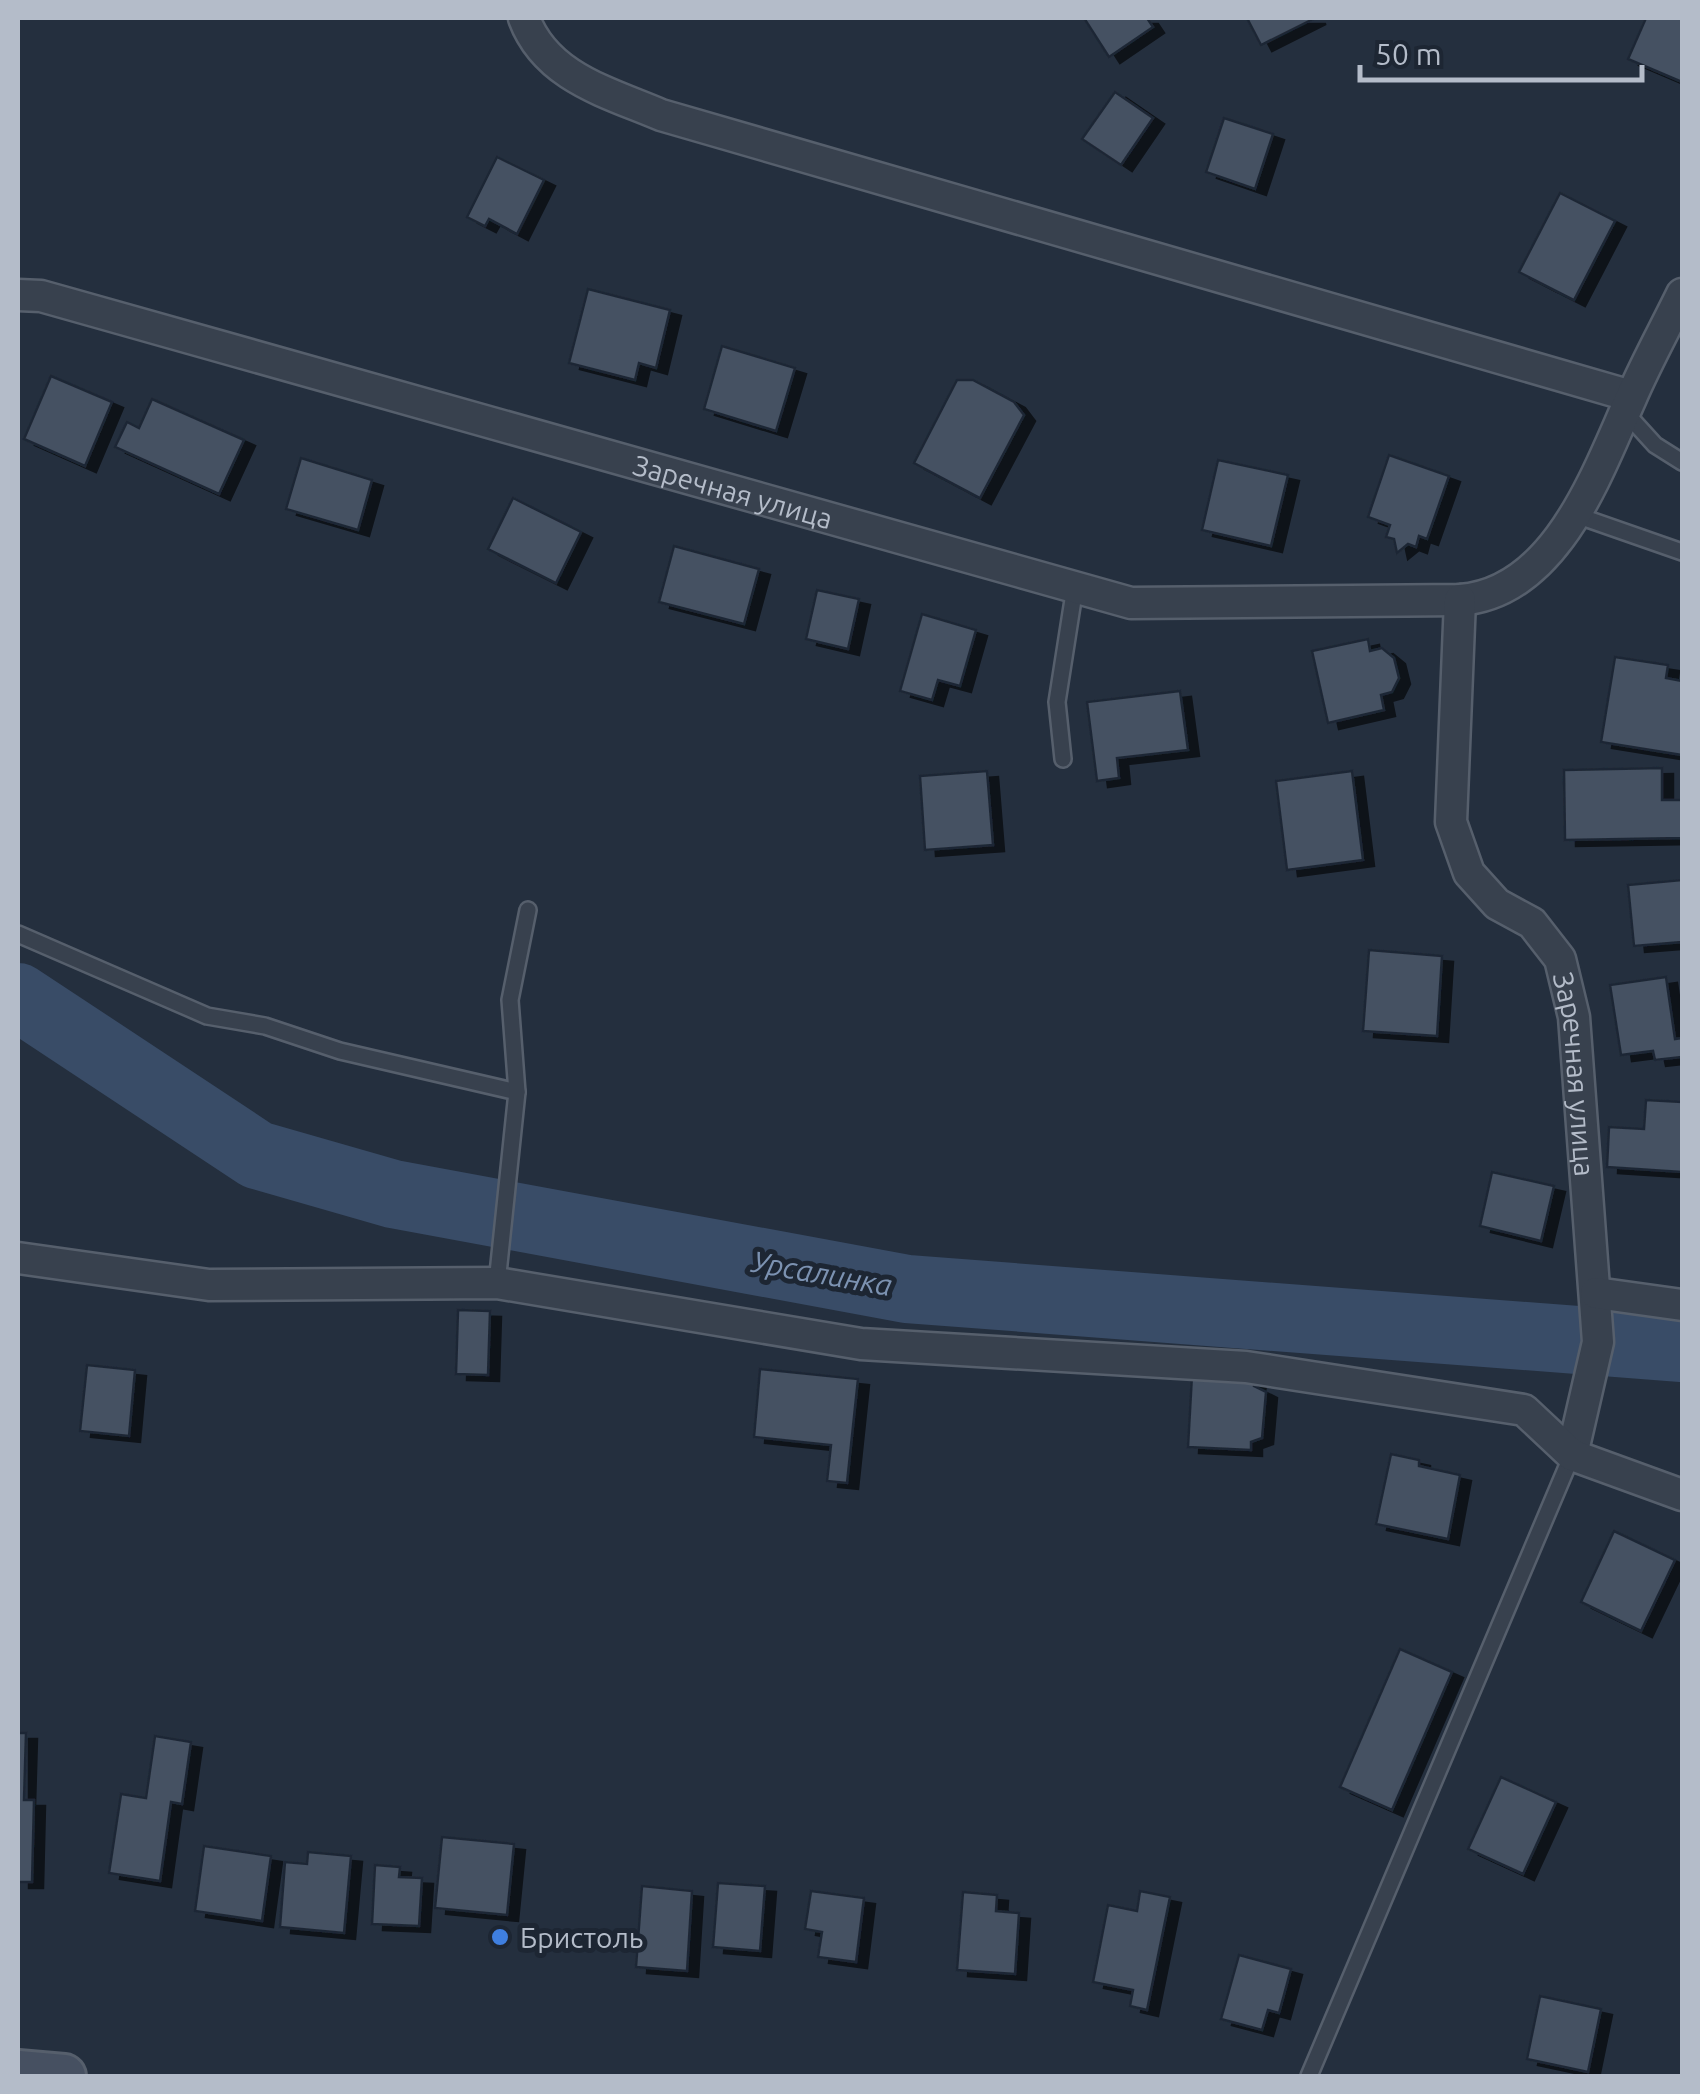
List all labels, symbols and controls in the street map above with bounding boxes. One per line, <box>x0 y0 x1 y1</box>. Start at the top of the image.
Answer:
scale bar <box>1360 20 1642 82</box>
text: 50 m <box>1375 37 1442 71</box>
street label: Заречная улица <box>630 448 836 534</box>
street label: Заречная улица <box>1548 969 1601 1177</box>
water label: Урсалинка <box>748 1244 895 1302</box>
place label: Бристоль <box>520 1922 643 1953</box>
marker: Бристоль <box>489 1926 511 1948</box>

